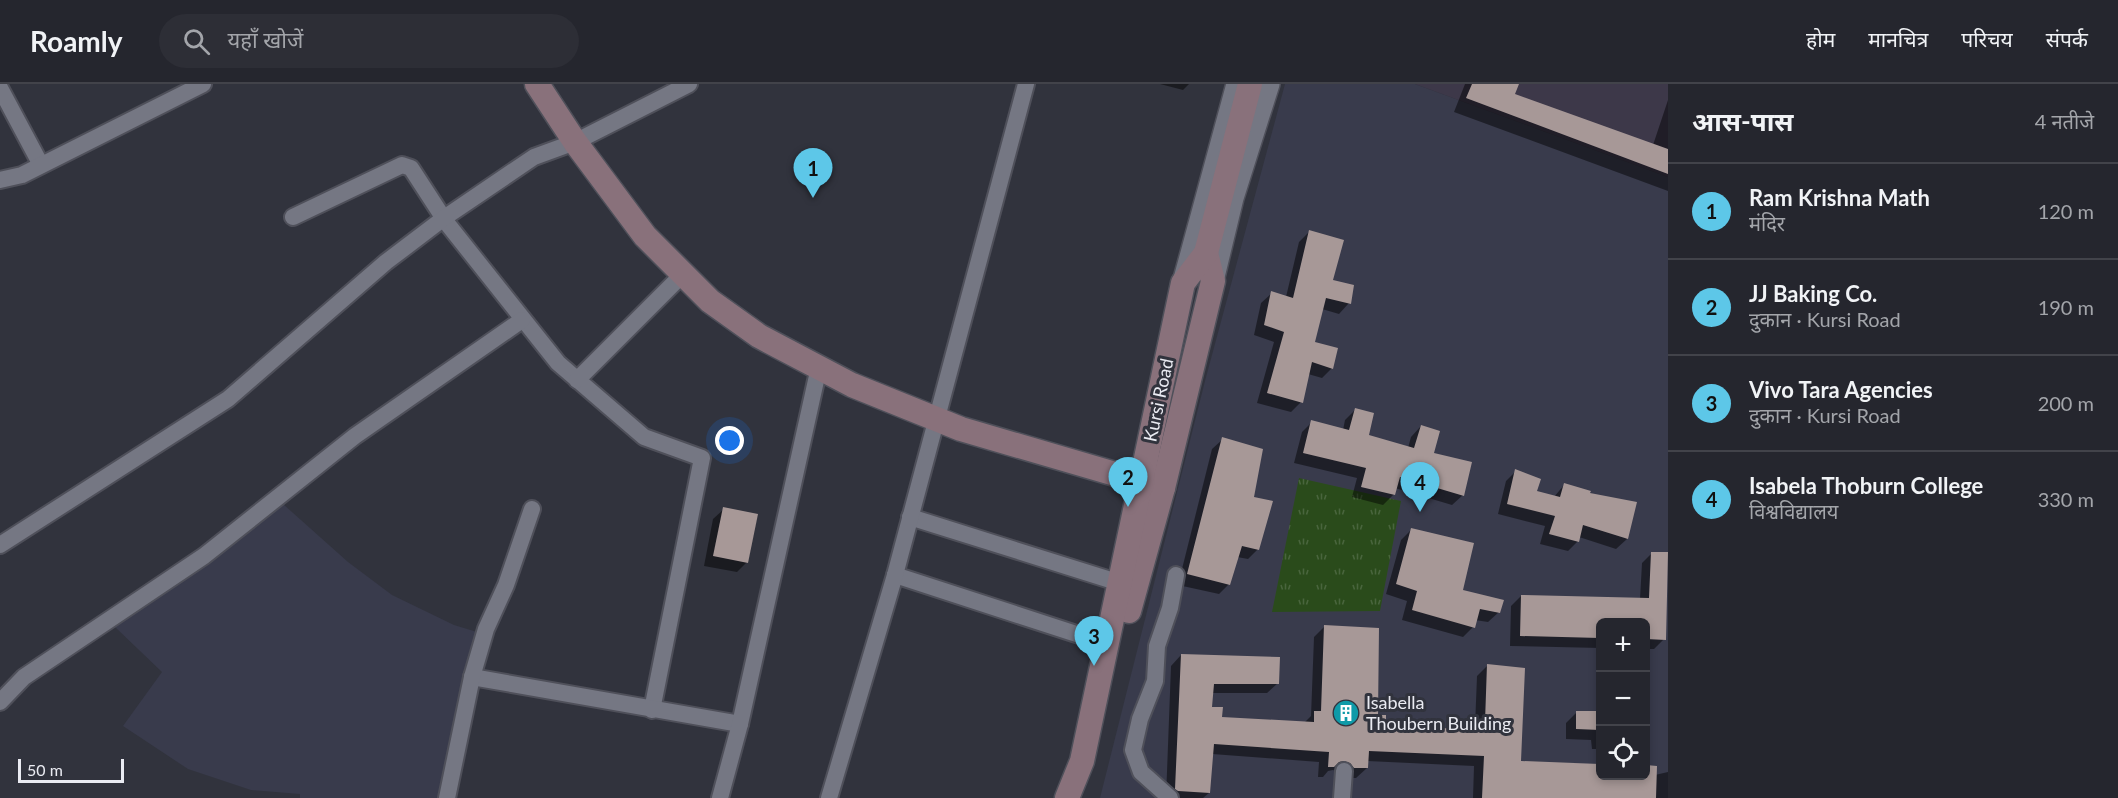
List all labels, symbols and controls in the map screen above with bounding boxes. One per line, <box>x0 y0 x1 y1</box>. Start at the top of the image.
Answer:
search box <box>159 14 579 68</box>
text: Roamly <box>30 24 123 58</box>
icon: search <box>180 25 213 58</box>
text: यहाँ खोजें <box>228 26 303 53</box>
text: होम <box>1806 26 1835 51</box>
text: मानचित्र <box>1868 26 1928 51</box>
text: परिचय <box>1961 26 2013 51</box>
text: संपर्क <box>2046 26 2088 51</box>
text: आस-पास <box>1692 105 1794 137</box>
text: 4 नतीजे <box>2035 109 2094 133</box>
pin: 1 <box>794 148 832 198</box>
text: Ram Krishna Math <box>1749 184 1930 211</box>
text: 1 <box>1706 199 1717 223</box>
text: 120 m <box>2038 199 2094 223</box>
text: मंदिर <box>1749 211 1785 235</box>
text: JJ Baking Co. <box>1749 280 1877 307</box>
text: 2 <box>1706 295 1717 319</box>
text: 190 m <box>2038 295 2094 319</box>
text: दुकान · Kursi Road <box>1749 307 1901 331</box>
street label: Kursi Road <box>1138 356 1178 443</box>
text: Vivo Tara Agencies <box>1749 376 1933 403</box>
text: 3 <box>1706 391 1717 415</box>
text: 200 m <box>2038 391 2094 415</box>
text: दुकान · Kursi Road <box>1749 403 1901 427</box>
your location <box>715 426 744 455</box>
pin: 2 <box>1108 458 1148 507</box>
pin: 4 <box>1400 462 1440 512</box>
text: Isabela Thoburn College <box>1749 472 1983 499</box>
text: 4 <box>1706 487 1717 511</box>
text: 330 m <box>2038 487 2094 511</box>
text: विश्वविद्यालय <box>1749 499 1838 523</box>
pin: 3 <box>1074 616 1114 666</box>
map controls <box>1596 618 1650 780</box>
button: + <box>1596 618 1650 672</box>
button: − <box>1596 672 1650 726</box>
place label: Isabella Thoubern Building <box>1366 691 1511 734</box>
building icon: Isabella Thoubern Building <box>1331 698 1361 728</box>
button: locate <box>1596 726 1650 780</box>
scale bar <box>18 756 124 784</box>
text: 50 m <box>27 760 63 779</box>

